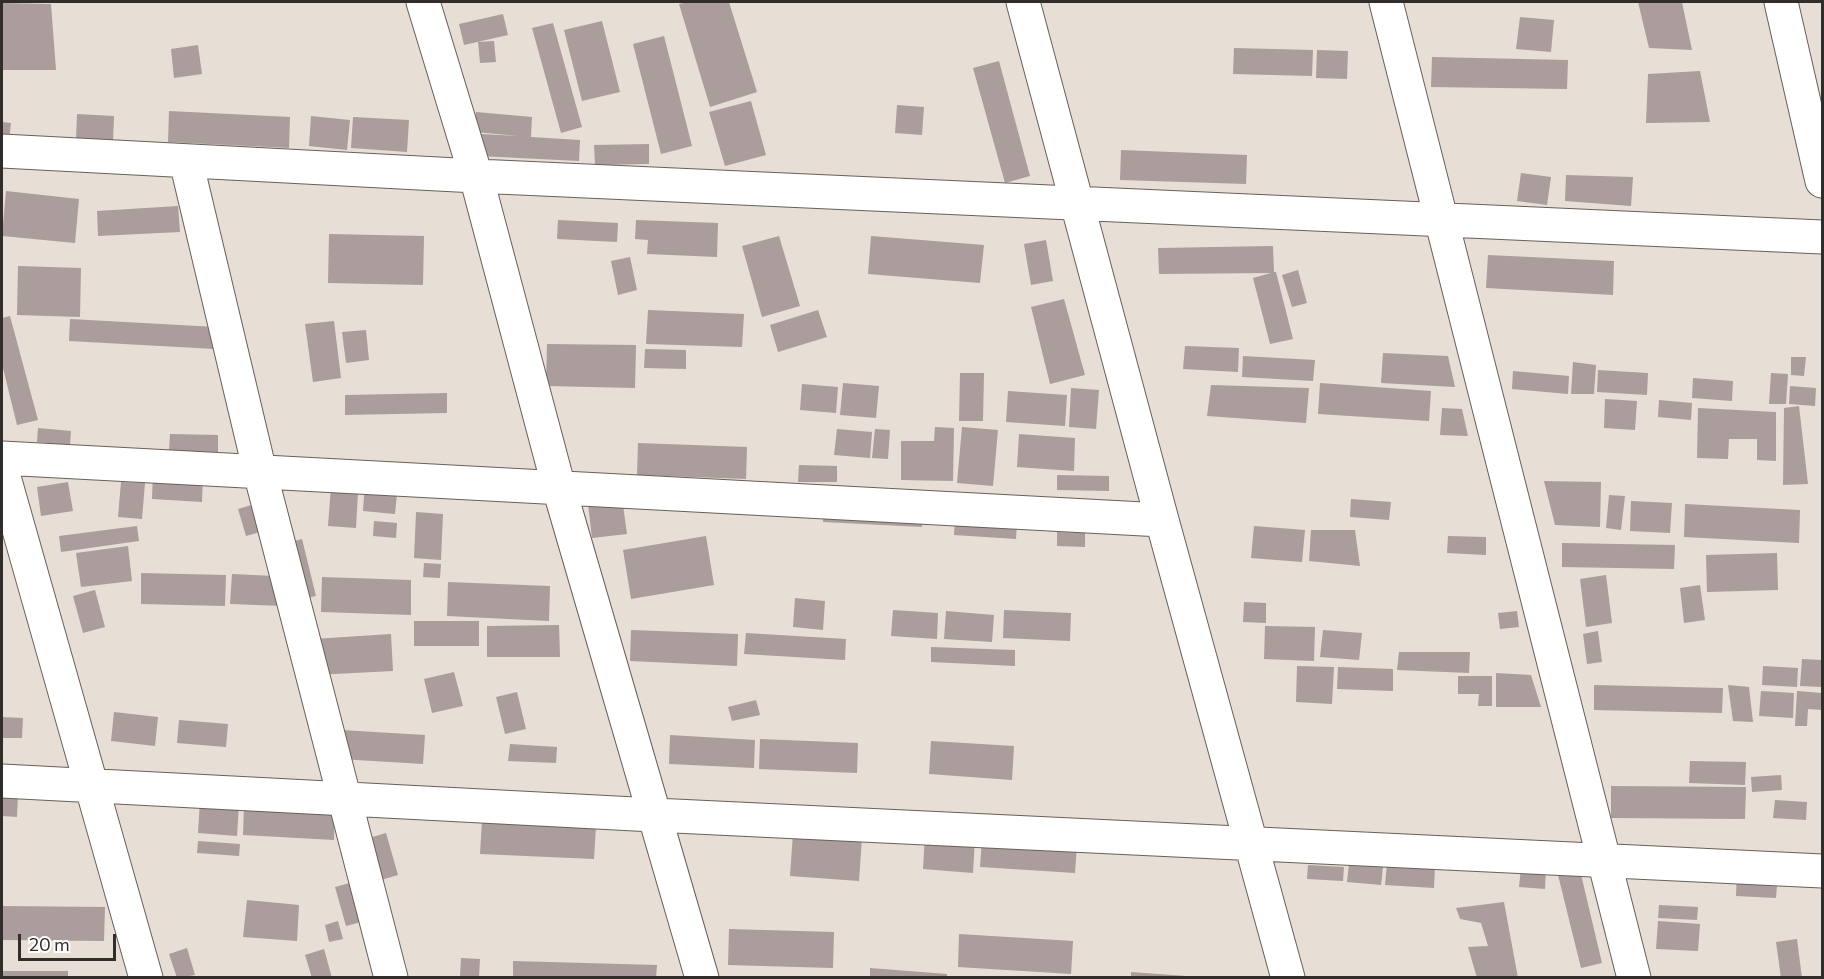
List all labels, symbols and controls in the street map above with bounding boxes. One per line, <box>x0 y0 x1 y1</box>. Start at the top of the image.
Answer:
scale bar <box>21 922 118 960</box>
text: 20 m <box>29 933 70 955</box>

